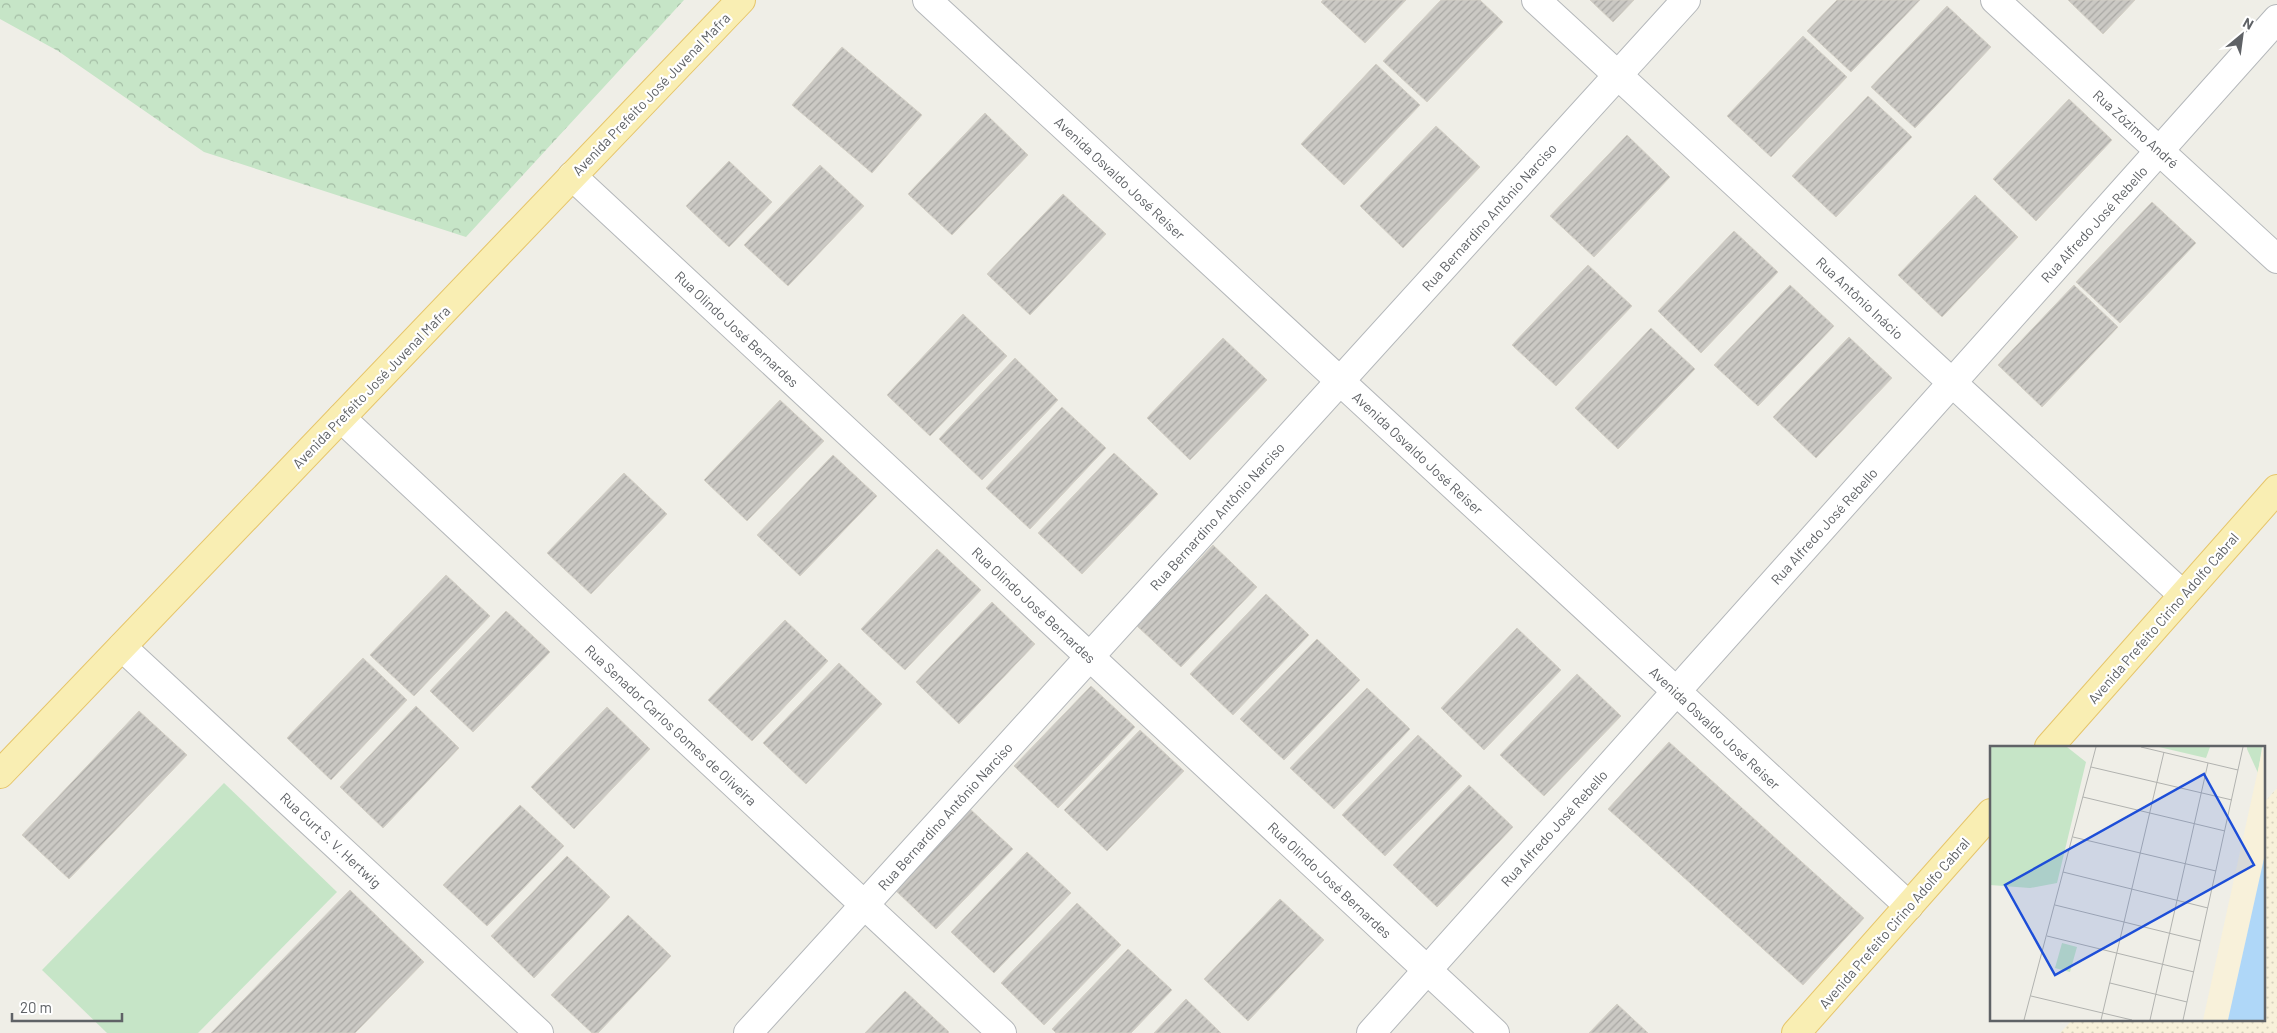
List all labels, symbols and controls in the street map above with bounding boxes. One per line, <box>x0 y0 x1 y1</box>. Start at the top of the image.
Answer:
street label: Avenida Prefeito José Juvenal Mafra <box>569 9 733 179</box>
north arrow <box>2217 10 2267 60</box>
text: N <box>2240 14 2257 33</box>
street label: Rua Zózimo André <box>2090 86 2182 172</box>
street label: Avenida Osvaldo José Reiser <box>1051 113 1189 243</box>
street label: Rua Bernardino Antônio Narciso <box>1418 140 1560 294</box>
street label: Rua Alfredo José Rebello <box>2037 162 2151 286</box>
street label: Rua Antônio Inácio <box>1813 253 1907 343</box>
street label: Rua Olindo José Bernardes <box>672 267 802 391</box>
street label: Avenida Prefeito José Juvenal Mafra <box>289 302 453 472</box>
street label: Avenida Osvaldo José Reiser <box>1349 388 1487 518</box>
street label: Rua Bernardino Antônio Narciso <box>1146 439 1288 593</box>
street label: Rua Alfredo José Rebello <box>1767 464 1881 588</box>
street label: Avenida Prefeito Cirino Adolfo Cabral <box>2084 529 2242 707</box>
street label: Rua Olindo José Bernardes <box>969 543 1099 667</box>
street label: Rua Senador Carlos Gomes de Oliveira <box>582 641 760 809</box>
street label: Avenida Osvaldo José Reiser <box>1646 663 1784 793</box>
street label: Rua Bernardino Antônio Narciso <box>874 739 1016 893</box>
inset map <box>1990 746 2264 1020</box>
street label: Rua Alfredo José Rebello <box>1497 766 1611 890</box>
street label: Rua Curt S. V. Hertwig <box>277 789 385 891</box>
street label: Rua Olindo José Bernardes <box>1265 818 1395 942</box>
street label: Avenida Prefeito Cirino Adolfo Cabral <box>1815 834 1973 1012</box>
scale bar <box>12 990 122 1022</box>
text: 20 m <box>20 998 52 1016</box>

